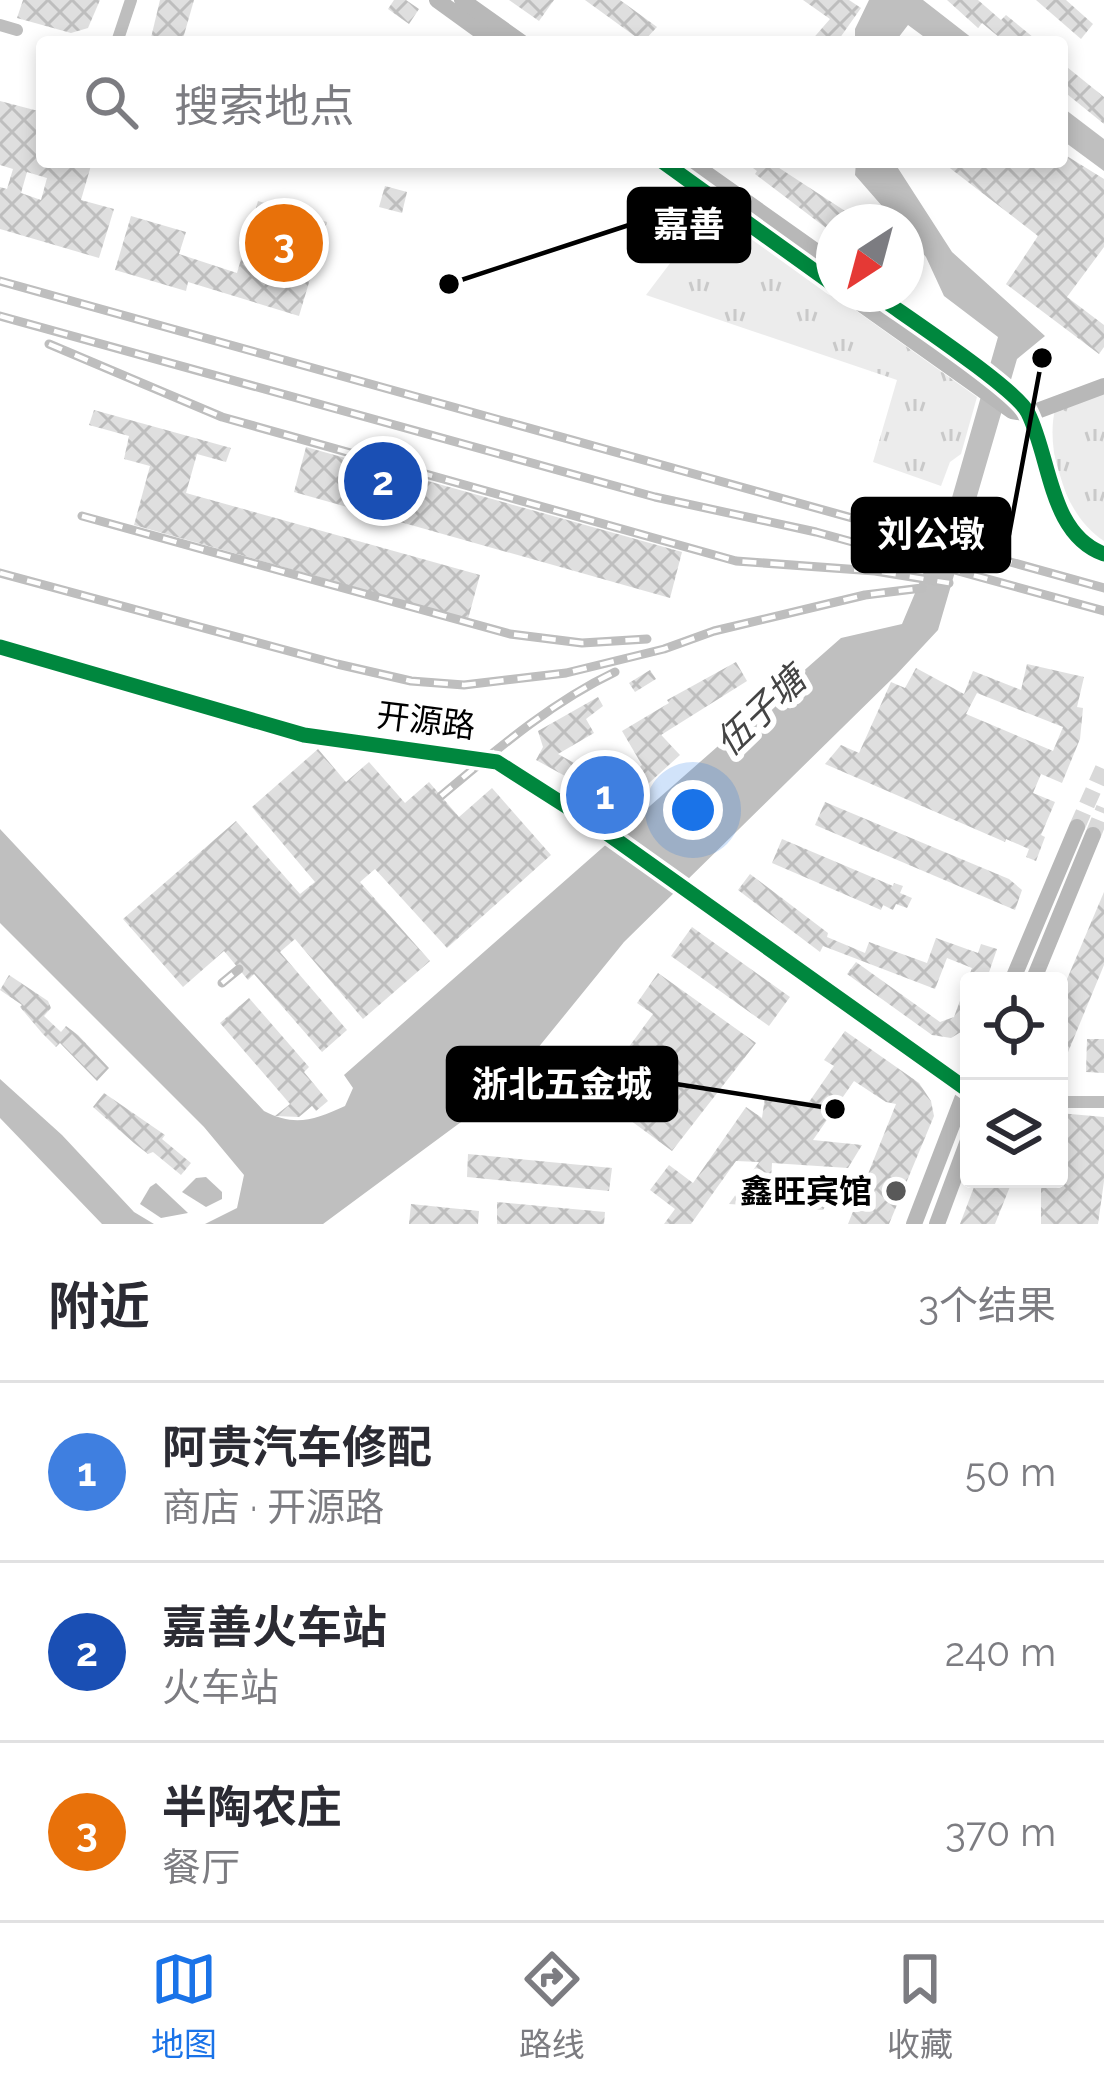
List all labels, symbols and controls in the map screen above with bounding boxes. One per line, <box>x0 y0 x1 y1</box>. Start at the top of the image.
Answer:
search box <box>36 36 1068 168</box>
icon: search <box>78 69 144 135</box>
text: 搜索地点 <box>174 80 354 133</box>
callout: 嘉善 <box>629 189 749 261</box>
pin: 3 <box>245 198 323 288</box>
text: 嘉善 <box>653 203 725 245</box>
north arrow <box>816 204 924 312</box>
pin: 2 <box>344 436 422 526</box>
callout: 刘公墩 <box>853 499 1009 571</box>
text: 刘公墩 <box>877 513 985 555</box>
water label: 伍子塘 <box>707 655 817 764</box>
street label: 开源路 <box>374 695 477 746</box>
pin: 1 <box>566 750 644 840</box>
your location <box>663 780 723 840</box>
map controls <box>960 972 1068 1188</box>
button: locate <box>960 972 1068 1080</box>
callout: 浙北五金城 <box>448 1048 676 1120</box>
text: 浙北五金城 <box>472 1063 652 1105</box>
button: layers <box>960 1080 1068 1188</box>
place label: 鑫旺宾馆 <box>740 1172 872 1211</box>
marker: 鑫旺宾馆 <box>883 1178 909 1204</box>
text: 附近 <box>48 1276 150 1336</box>
text: 3个结果 <box>918 1282 1056 1328</box>
text: 阿贵汽车修配 <box>162 1421 432 1474</box>
text: 1 <box>77 1449 97 1495</box>
text: 50 m <box>965 1449 1056 1495</box>
text: 商店 · 开源路 <box>162 1484 384 1530</box>
text: 嘉善火车站 <box>162 1601 387 1654</box>
text: 2 <box>76 1629 98 1675</box>
text: 240 m <box>945 1629 1056 1675</box>
text: 火车站 <box>162 1664 279 1710</box>
text: 半陶农庄 <box>162 1781 342 1834</box>
text: 3 <box>76 1809 98 1855</box>
text: 370 m <box>945 1809 1056 1855</box>
text: 餐厅 <box>162 1844 240 1890</box>
tab: 地图 <box>151 1946 217 2066</box>
tab: 路线 <box>519 1946 585 2066</box>
tab: 收藏 <box>887 1946 953 2066</box>

